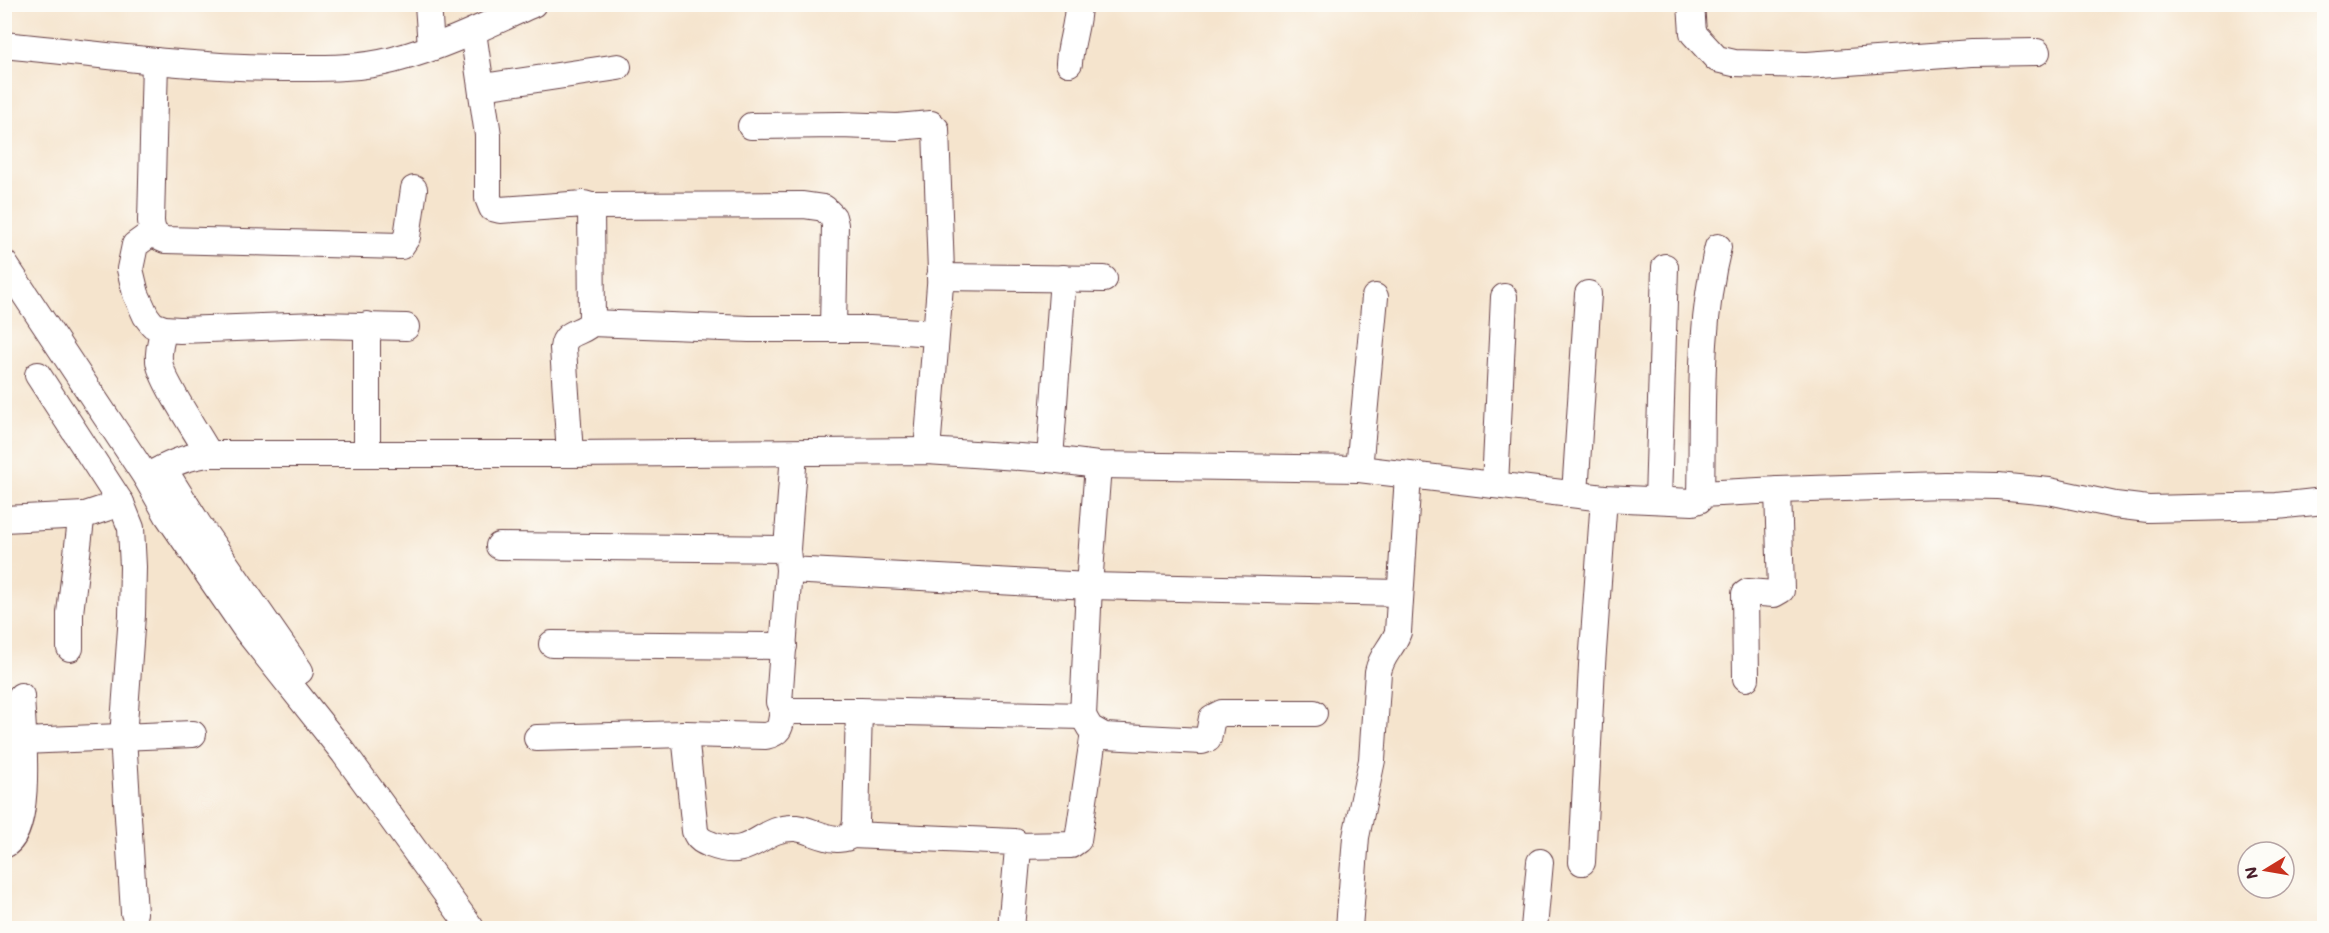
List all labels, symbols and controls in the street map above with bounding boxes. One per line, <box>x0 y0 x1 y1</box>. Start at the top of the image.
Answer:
north arrow <box>2236 840 2296 900</box>
text: N <box>2239 865 2262 881</box>

